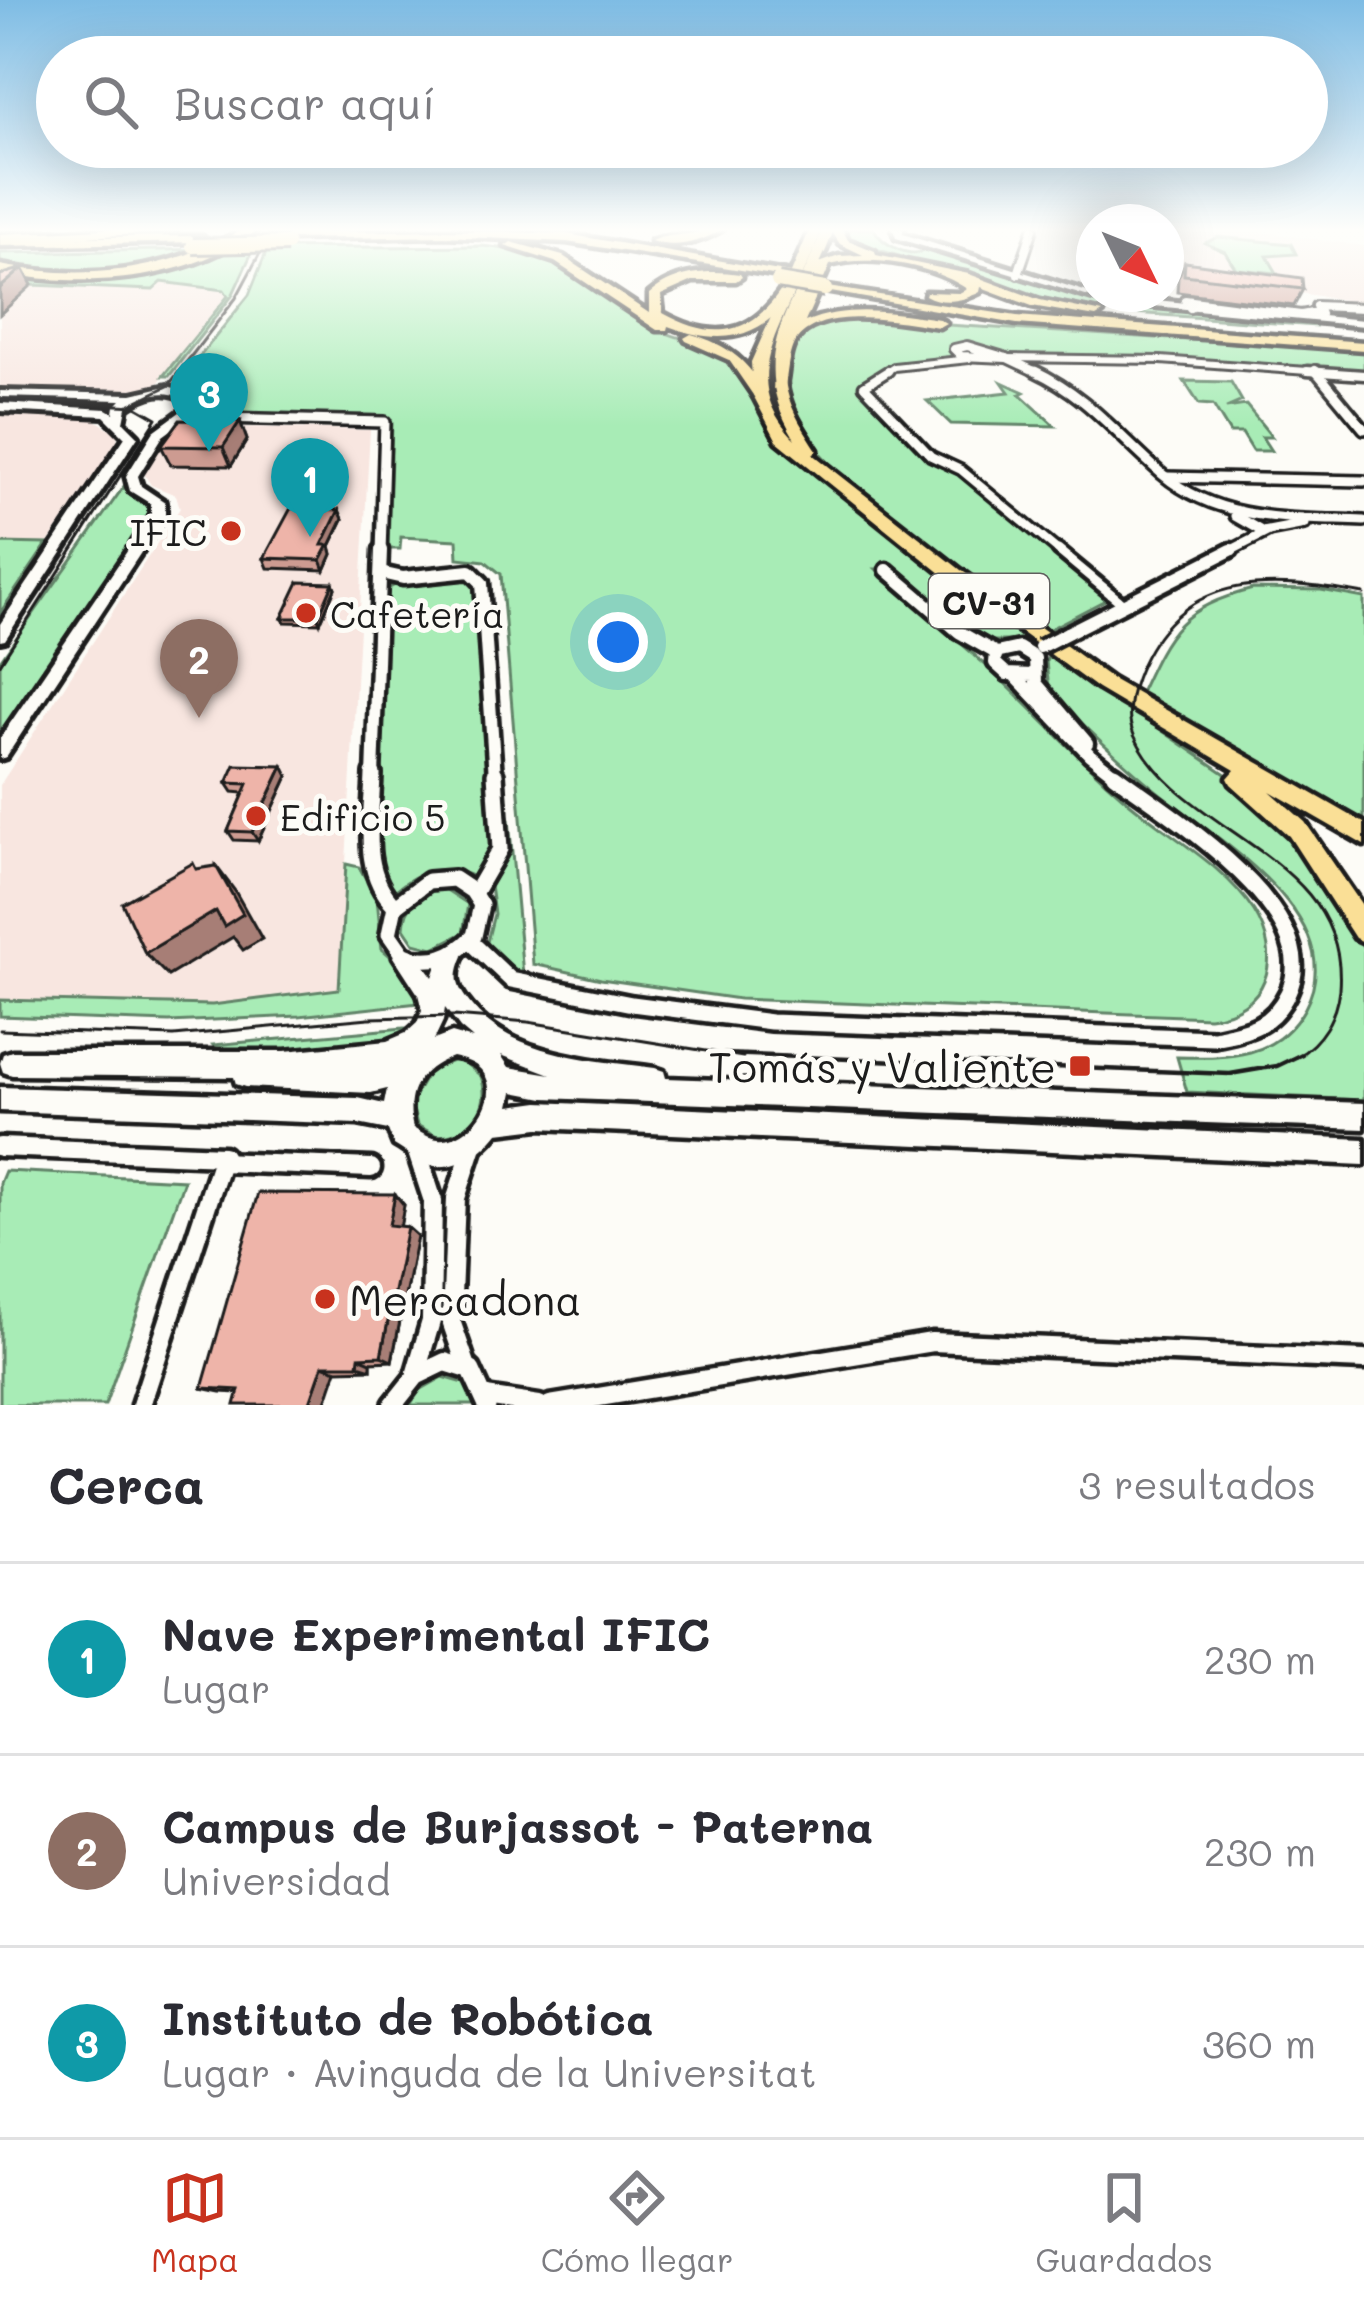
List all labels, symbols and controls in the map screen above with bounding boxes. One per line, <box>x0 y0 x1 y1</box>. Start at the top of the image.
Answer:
search box <box>36 36 1328 168</box>
icon: search <box>78 69 144 135</box>
text: Buscar aquí <box>174 73 436 131</box>
north arrow <box>1076 204 1184 312</box>
pin: 3 <box>170 353 248 452</box>
pin: 1 <box>271 438 349 537</box>
place label: IFIC <box>130 508 207 555</box>
marker: IFIC <box>218 518 244 544</box>
road number: CV-31 <box>929 574 1049 628</box>
place label: Cafetería <box>330 590 504 637</box>
marker: Cafetería <box>293 600 319 626</box>
your location <box>588 612 648 672</box>
pin: 2 <box>160 619 238 718</box>
place label: Edificio 5 <box>280 793 446 840</box>
marker: Edificio 5 <box>243 803 269 829</box>
place label: Tomás y Valiente <box>709 1039 1056 1094</box>
marker: Tomás y Valiente <box>1067 1053 1093 1079</box>
place label: Mercadona <box>349 1272 581 1327</box>
marker: Mercadona <box>312 1286 338 1312</box>
text: Cerca <box>48 1450 205 1517</box>
text: 3 resultados <box>1079 1458 1316 1509</box>
text: Nave Experimental IFIC <box>162 1604 710 1662</box>
text: 1 <box>78 1633 96 1684</box>
text: 230 m <box>1204 1633 1316 1684</box>
text: Lugar <box>162 1662 270 1713</box>
text: Campus de Burjassot - Paterna <box>162 1796 873 1854</box>
text: 2 <box>76 1825 98 1876</box>
text: 230 m <box>1204 1825 1316 1876</box>
text: Universidad <box>162 1854 391 1905</box>
text: Instituto de Robótica <box>162 1988 654 2046</box>
text: 3 <box>75 2017 99 2068</box>
text: 360 m <box>1202 2017 1316 2068</box>
text: Lugar · Avinguda de la Universitat <box>162 2046 816 2097</box>
tab: Mapa <box>151 2165 239 2280</box>
tab: Cómo llegar <box>541 2165 733 2280</box>
tab: Guardados <box>1035 2165 1213 2280</box>

